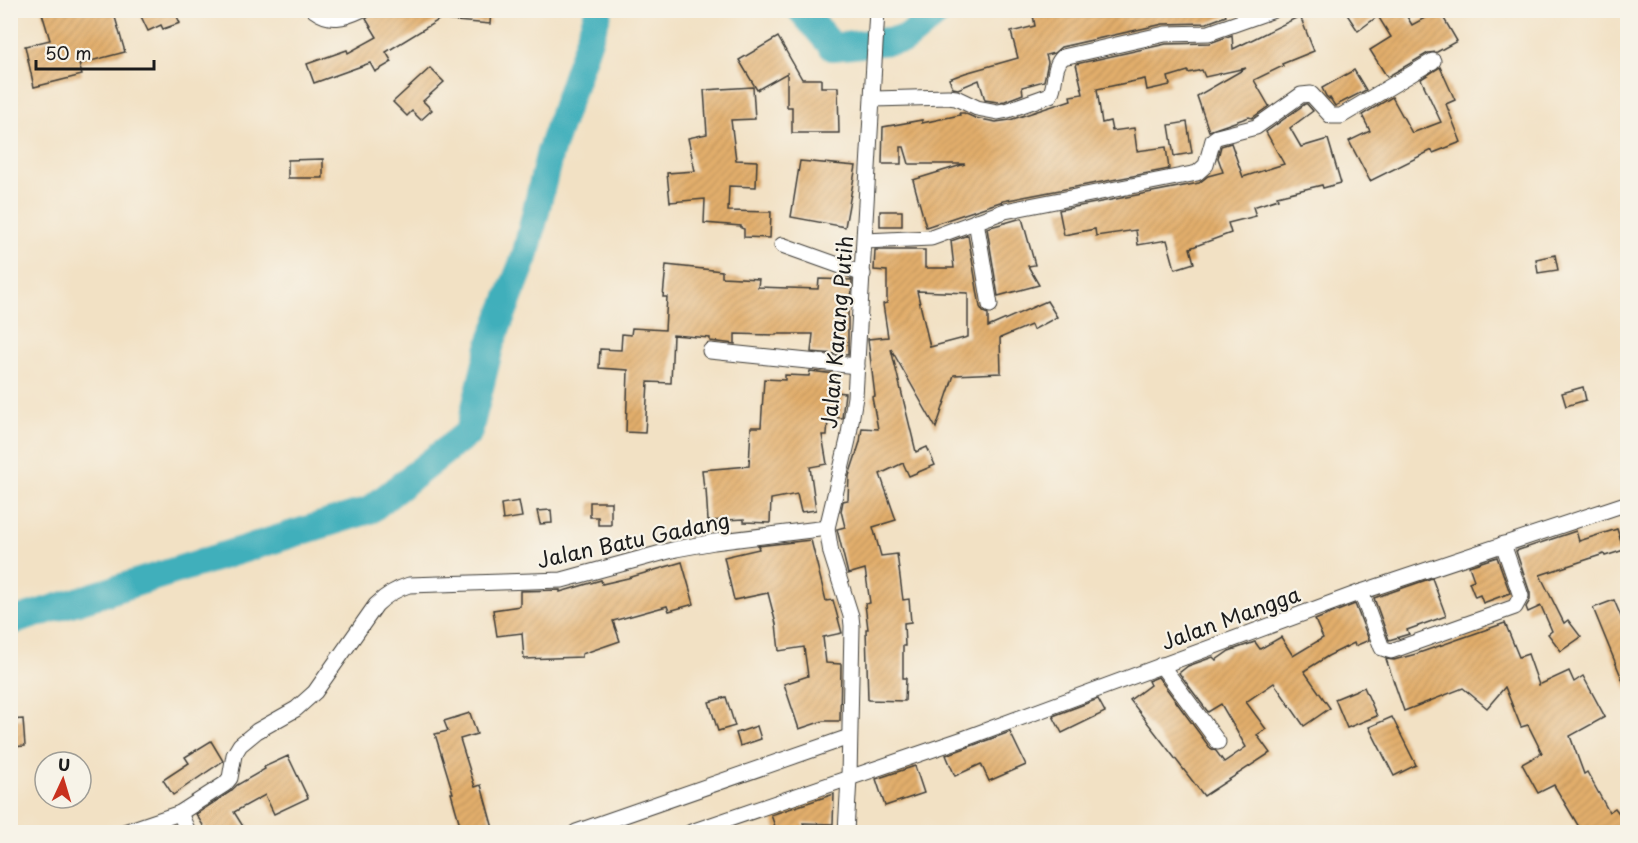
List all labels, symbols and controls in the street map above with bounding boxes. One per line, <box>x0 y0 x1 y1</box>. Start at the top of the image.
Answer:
scale bar <box>36 33 154 71</box>
text: 50 m <box>45 39 92 66</box>
street label: Jalan Karang Putih <box>812 234 860 430</box>
street label: Jalan Batu Gadang <box>534 503 732 575</box>
street label: Jalan Mangga <box>1156 577 1304 657</box>
north arrow <box>33 750 93 810</box>
text: U <box>57 752 71 776</box>

